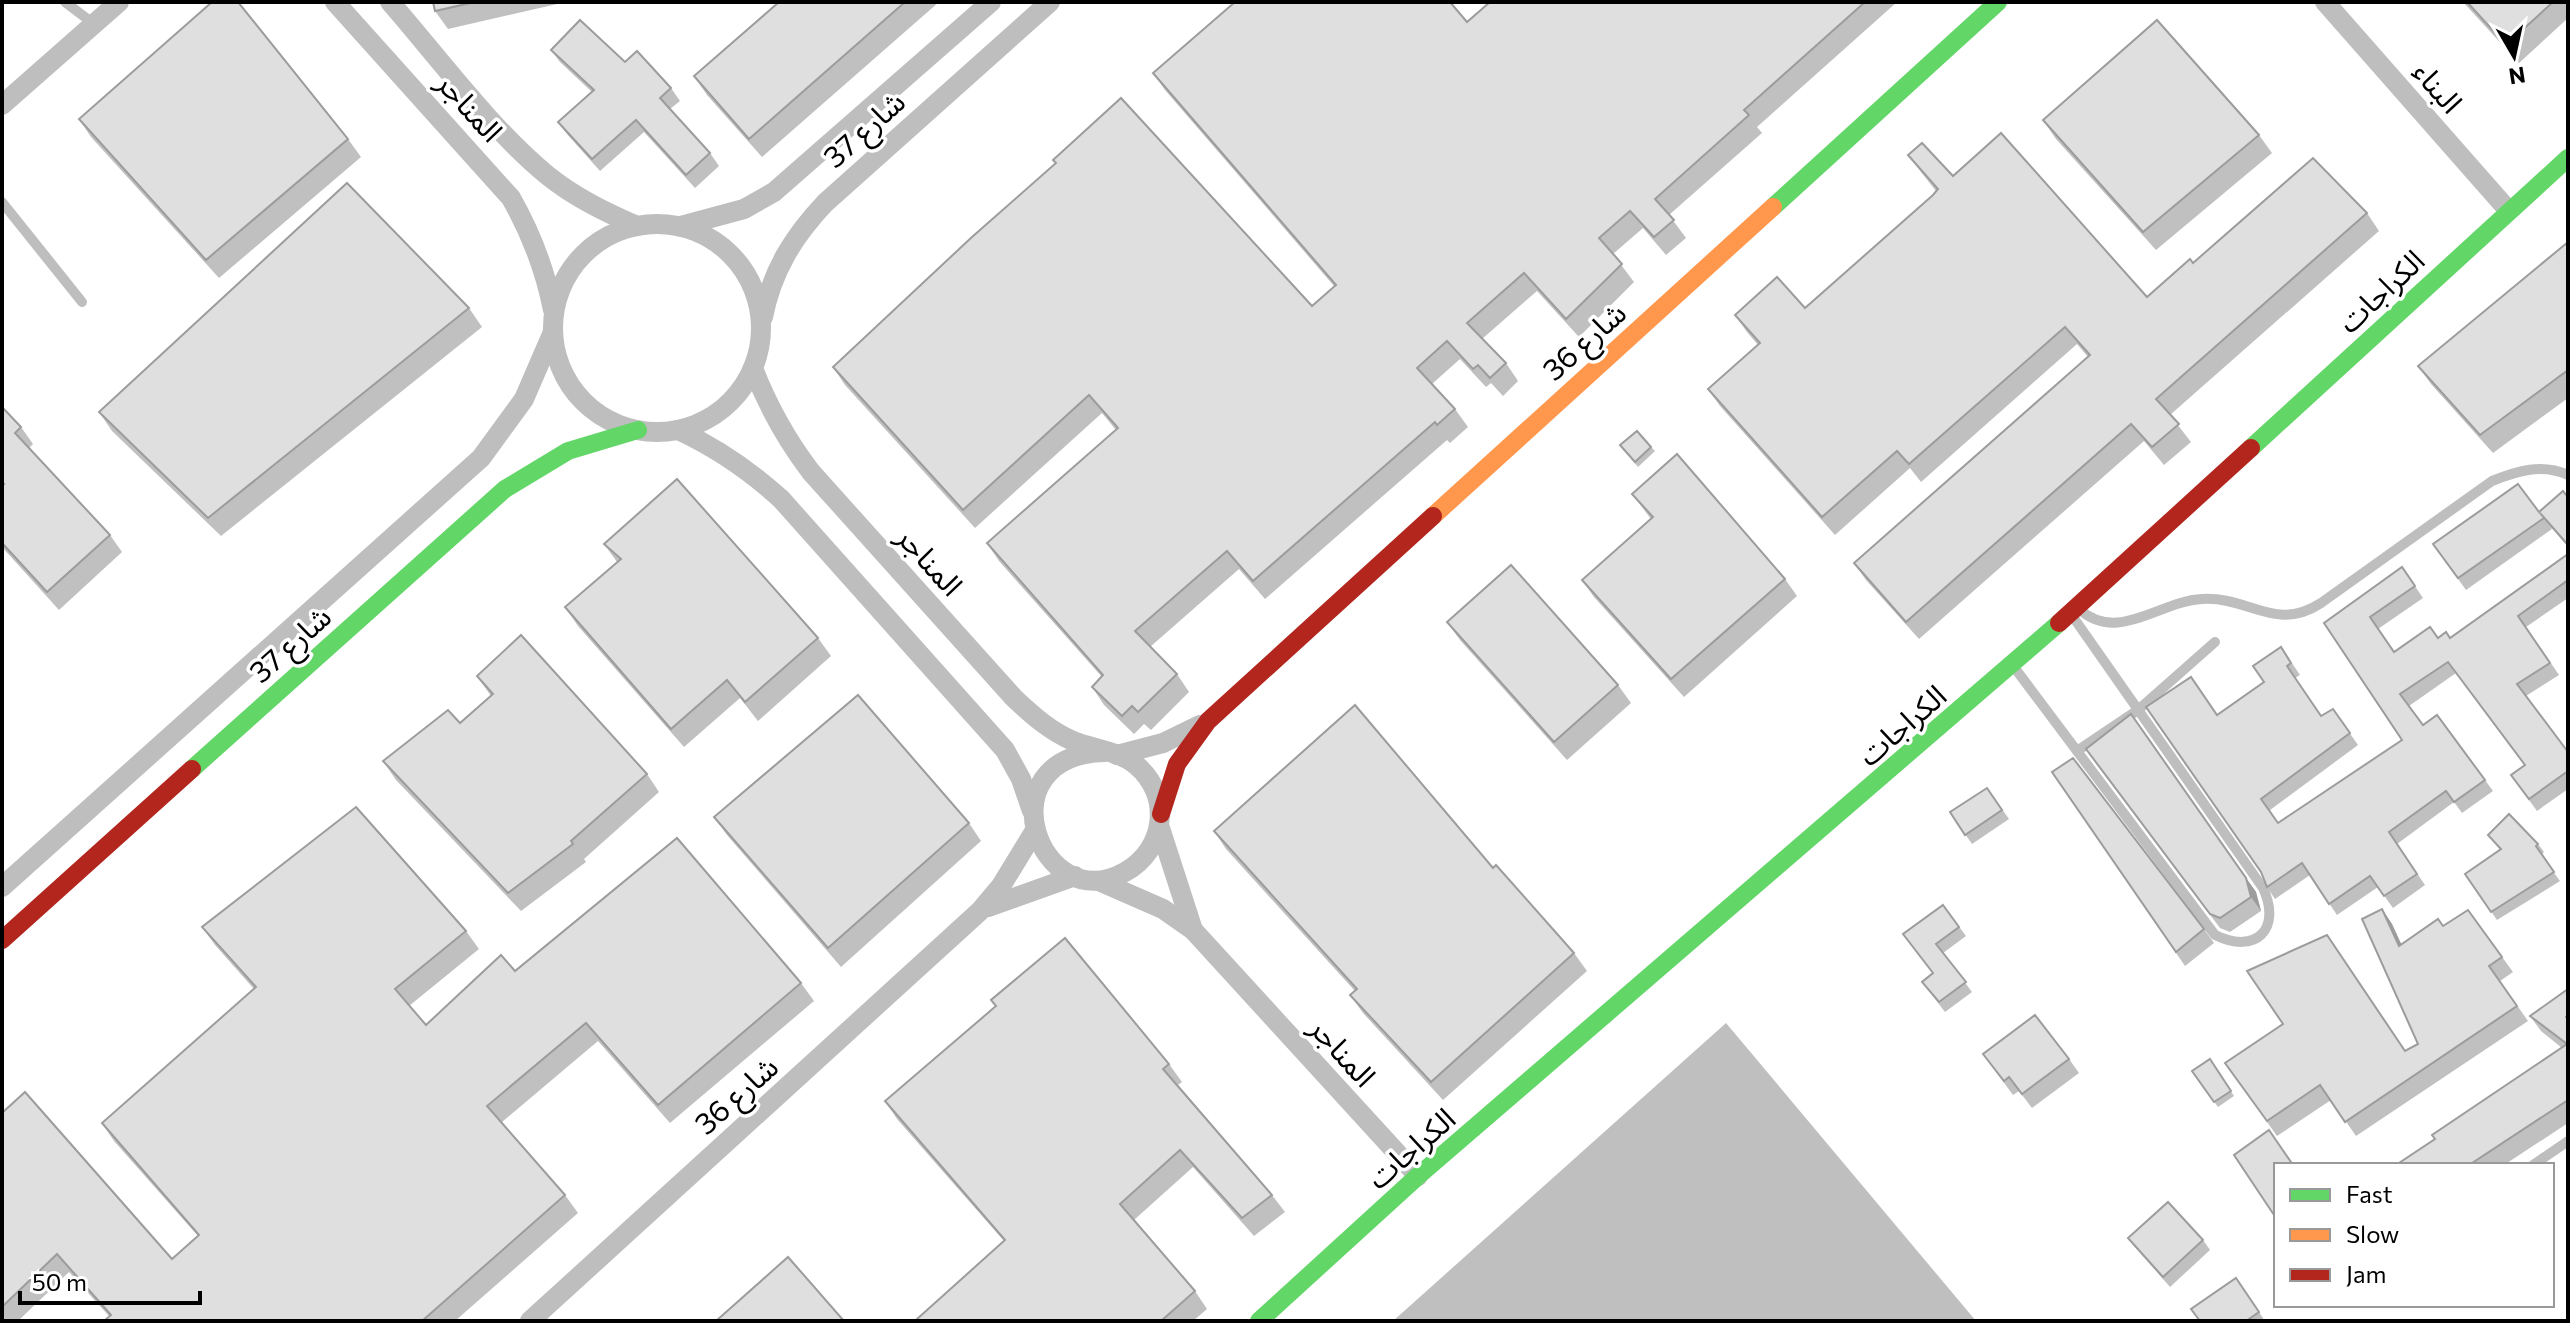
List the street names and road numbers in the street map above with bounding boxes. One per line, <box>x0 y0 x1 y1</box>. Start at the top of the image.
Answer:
street label: البناء <box>2406 53 2472 120</box>
street label: المناجر <box>429 63 512 149</box>
street label: شارع 37 <box>815 82 915 179</box>
street label: الكراجات <box>2329 241 2432 340</box>
street label: شارع 36 <box>1534 293 1636 392</box>
street label: المناجر <box>889 517 972 603</box>
street label: شارع 37 <box>241 597 341 694</box>
street label: الكراجات <box>1849 676 1953 773</box>
street label: المناجر <box>1302 1008 1385 1094</box>
street label: شارع 36 <box>686 1047 788 1146</box>
street label: الكراجات <box>1358 1099 1462 1196</box>

